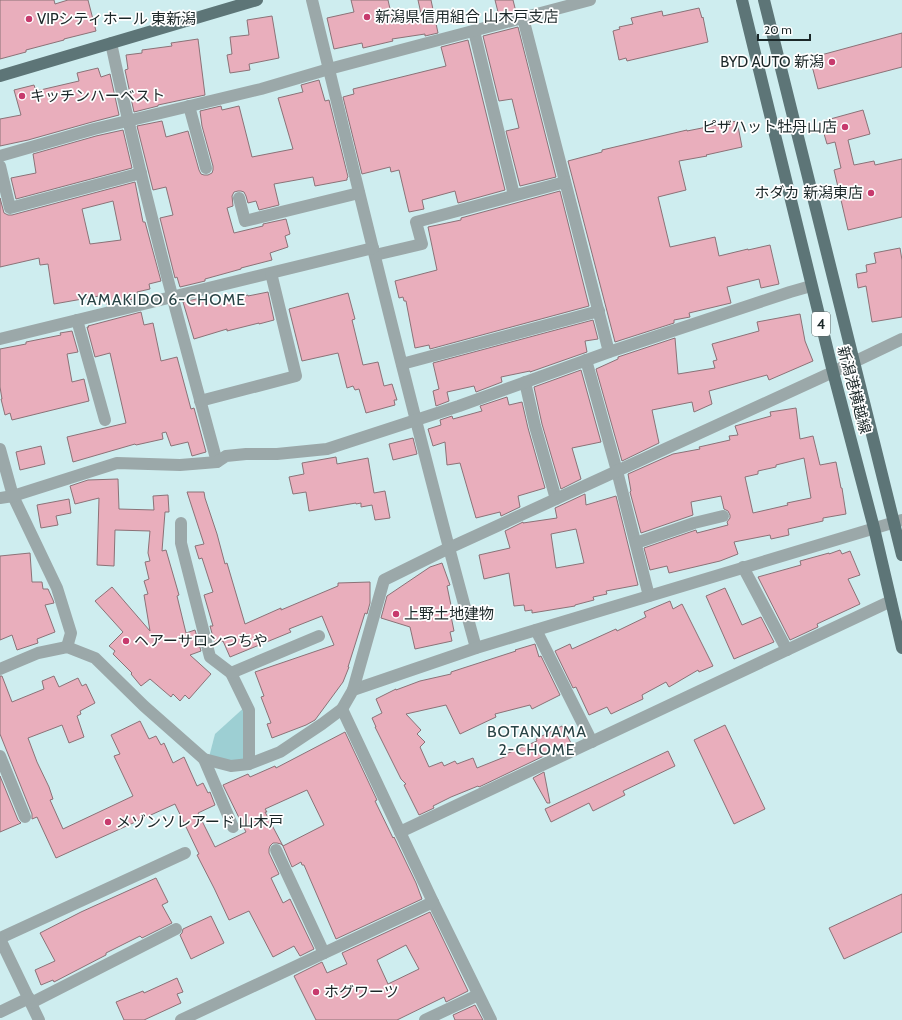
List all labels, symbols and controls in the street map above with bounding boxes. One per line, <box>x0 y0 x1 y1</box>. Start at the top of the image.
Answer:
place label: 新潟県信用組合 山木戸支店 <box>375 8 558 26</box>
place label: VIPシティホール 東新潟 <box>37 10 196 28</box>
marker: 新潟県信用組合 山木戸支店 <box>362 12 372 22</box>
marker: VIPシティホール 東新潟 <box>24 14 34 24</box>
scale bar <box>758 16 810 42</box>
text: 20 m <box>764 22 792 37</box>
place label: BYD AUTO 新潟 <box>720 53 824 71</box>
marker: BYD AUTO 新潟 <box>827 57 837 67</box>
place label: キッチンハーベスト <box>30 87 165 105</box>
marker: キッチンハーベスト <box>17 91 27 101</box>
place label: ピザハット牡丹山店 <box>702 118 837 136</box>
marker: ピザハット牡丹山店 <box>840 122 850 132</box>
place label: ホダカ 新潟東店 <box>755 184 863 202</box>
marker: ホダカ 新潟東店 <box>866 188 876 198</box>
district label: YAMAKIDO 6-CHOME <box>77 290 246 309</box>
road number: 4 <box>812 312 830 336</box>
street label: 新潟港横越線 <box>834 344 874 436</box>
place label: 上野土地建物 <box>404 605 494 623</box>
marker: 上野土地建物 <box>391 609 401 619</box>
place label: ヘアーサロンつちや <box>134 632 268 650</box>
marker: ヘアーサロンつちや <box>121 636 131 646</box>
district label: BOTANYAMA 2-CHOME <box>487 722 587 759</box>
place label: メゾンソレアード 山木戸 <box>116 813 283 831</box>
marker: メゾンソレアード 山木戸 <box>103 817 113 827</box>
place label: ホグワーツ <box>324 983 399 1001</box>
marker: ホグワーツ <box>311 987 321 997</box>

